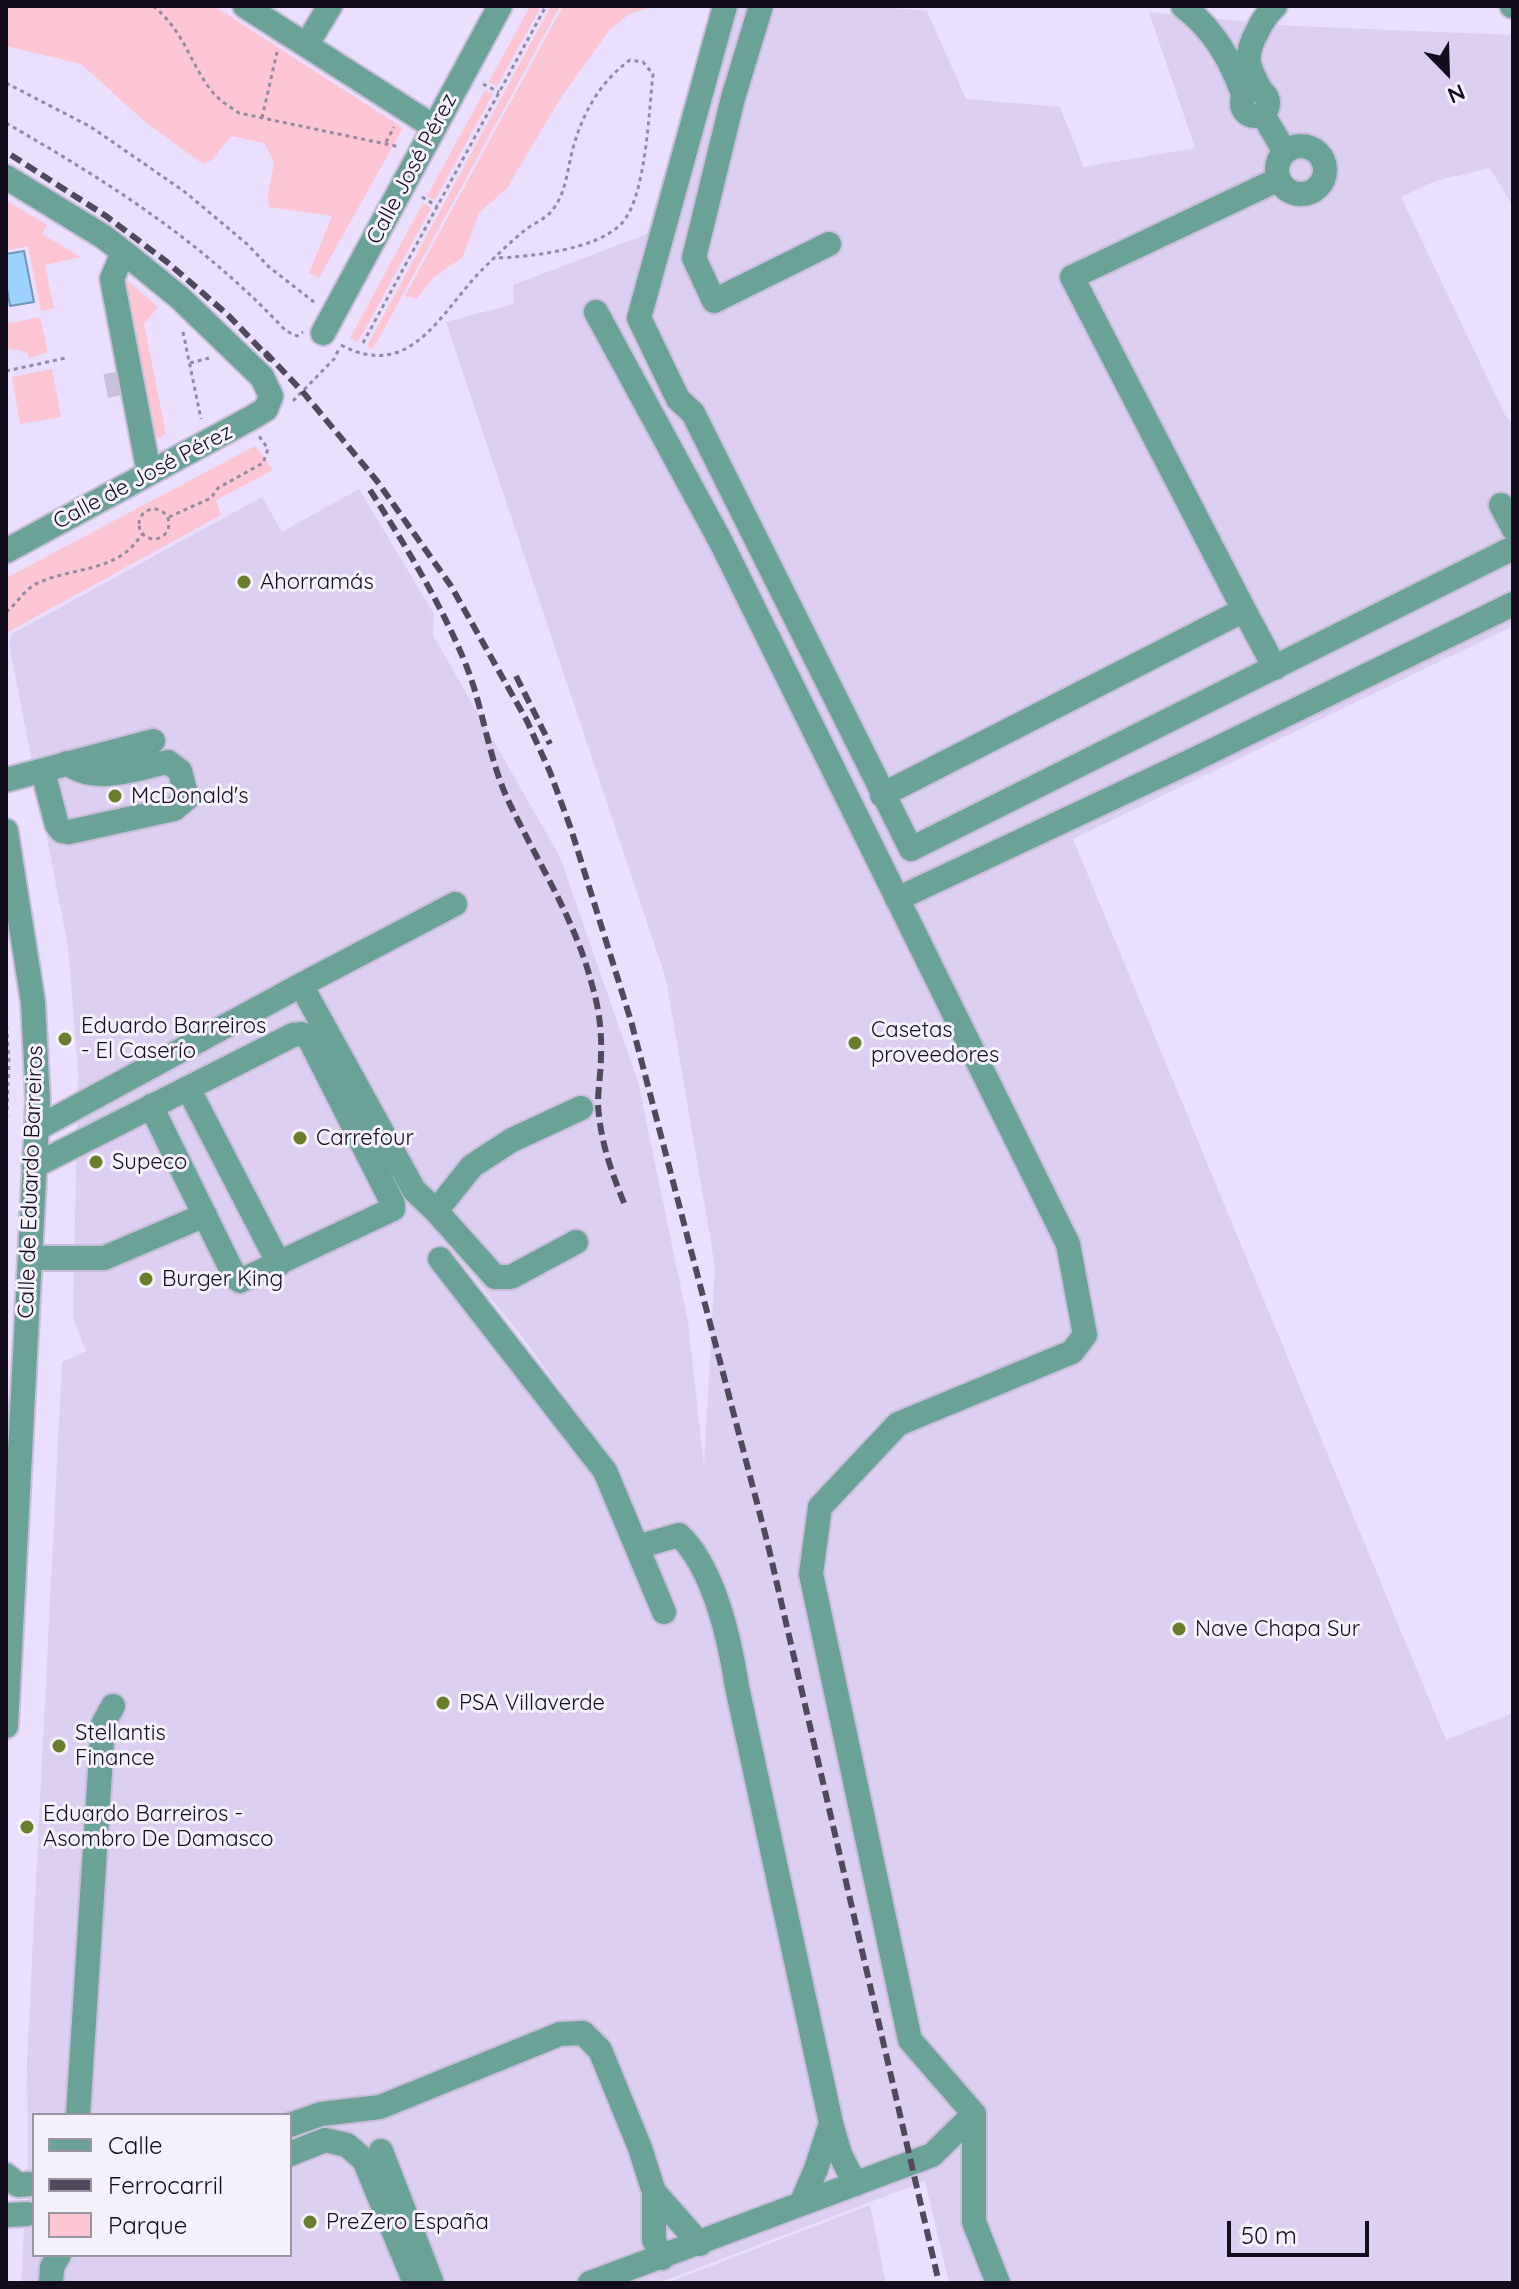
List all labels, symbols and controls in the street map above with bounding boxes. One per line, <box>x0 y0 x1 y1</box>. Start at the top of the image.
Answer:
north arrow <box>1407 32 1487 112</box>
text: N <box>1443 78 1469 110</box>
street label: Calle José Pérez <box>361 89 463 249</box>
street label: Calle de José Pérez <box>49 419 237 535</box>
place label: Ahorramás <box>260 569 374 595</box>
marker: Ahorramás <box>235 573 253 591</box>
place label: McDonald's <box>131 783 249 809</box>
marker: McDonald's <box>106 787 124 805</box>
place label: Eduardo Barreiros - El Caserío <box>81 1013 266 1064</box>
place label: Casetas proveedores <box>871 1017 999 1068</box>
marker: Eduardo Barreiros - El Caserío <box>56 1030 74 1048</box>
marker: Casetas proveedores <box>846 1034 864 1052</box>
street label: Calle de Eduardo Barreiros <box>13 1045 49 1319</box>
place label: Carrefour <box>316 1125 414 1151</box>
marker: Carrefour <box>291 1129 309 1147</box>
place label: Supeco <box>112 1149 187 1175</box>
marker: Supeco <box>87 1153 105 1171</box>
place label: Burger King <box>162 1266 283 1292</box>
marker: Burger King <box>137 1270 155 1288</box>
place label: Nave Chapa Sur <box>1195 1616 1360 1642</box>
marker: Nave Chapa Sur <box>1170 1620 1188 1638</box>
place label: PSA Villaverde <box>459 1690 605 1716</box>
marker: PSA Villaverde <box>434 1694 452 1712</box>
place label: Stellantis Finance <box>75 1720 166 1772</box>
marker: Stellantis Finance <box>50 1737 68 1755</box>
place label: Eduardo Barreiros - Asombro De Damasco <box>43 1801 273 1852</box>
marker: Eduardo Barreiros - Asombro De Damasco <box>18 1818 36 1836</box>
legend <box>32 2113 292 2257</box>
text: Calle <box>108 2130 163 2160</box>
text: Ferrocarril <box>108 2170 223 2200</box>
scale bar <box>1231 2205 1373 2255</box>
place label: PreZero España <box>326 2209 489 2235</box>
text: Parque <box>108 2210 187 2240</box>
marker: PreZero España <box>301 2213 319 2231</box>
text: 50 m <box>1241 2220 1297 2250</box>

